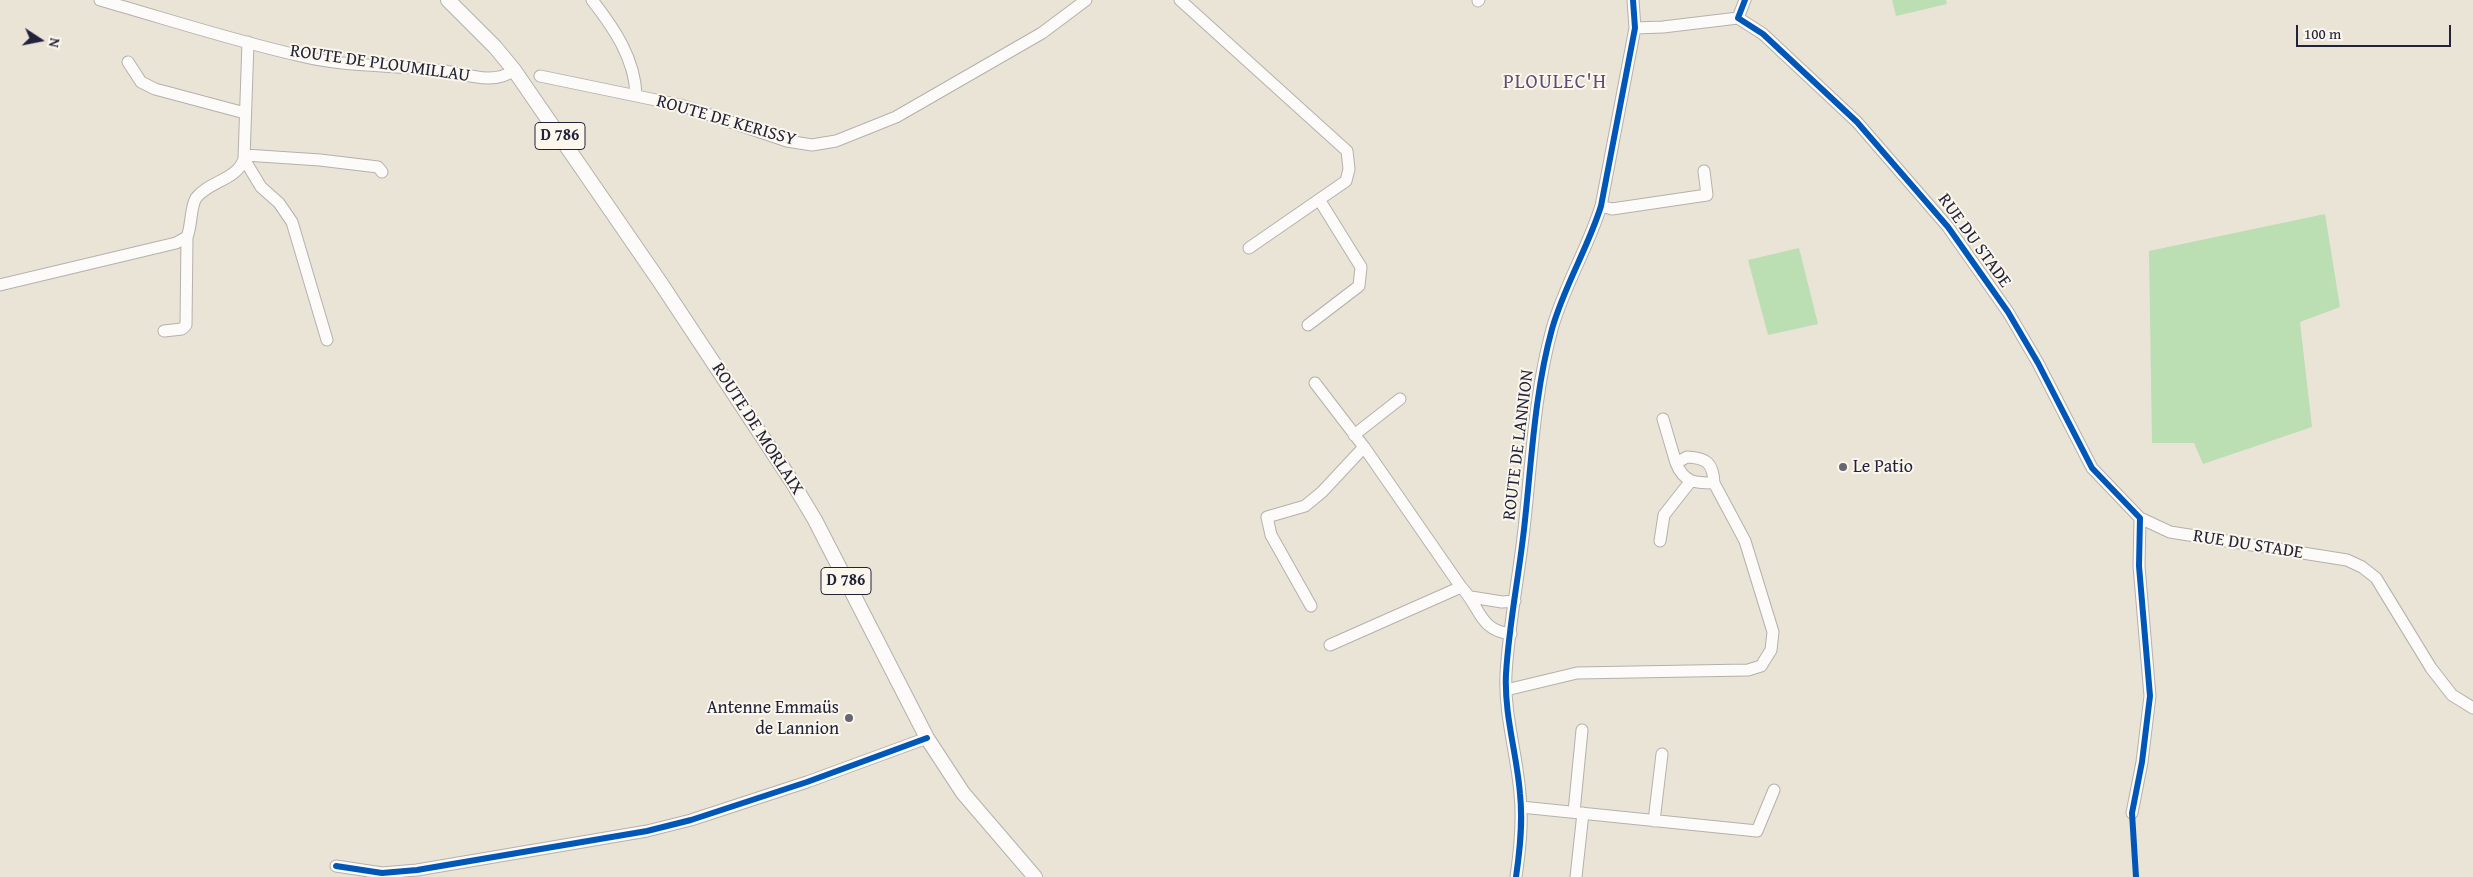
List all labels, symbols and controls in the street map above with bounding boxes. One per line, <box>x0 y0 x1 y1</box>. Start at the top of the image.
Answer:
north arrow <box>15 15 65 65</box>
scale bar <box>2298 15 2453 47</box>
text: 100 m <box>2304 23 2341 44</box>
text: N <box>44 36 65 49</box>
street label: ROUTE DE PLOUMILLAU <box>289 41 471 87</box>
district label: PLOULEC'H <box>1502 71 1608 95</box>
street label: ROUTE DE KERISSY <box>654 91 798 151</box>
road number: D 786 <box>535 122 585 150</box>
street label: RUE DU STADE <box>1933 190 2015 292</box>
street label: ROUTE DE MORLAIX <box>706 359 808 499</box>
street label: ROUTE DE LANNION <box>1499 368 1539 522</box>
place label: Le Patio <box>1853 456 1913 478</box>
marker: Le Patio <box>1837 461 1849 473</box>
street label: RUE DU STADE <box>2192 526 2304 564</box>
road number: D 786 <box>821 568 871 594</box>
place label: Antenne Emmaüs de Lannion <box>707 697 839 740</box>
marker: Antenne Emmaüs de Lannion <box>843 712 855 724</box>

